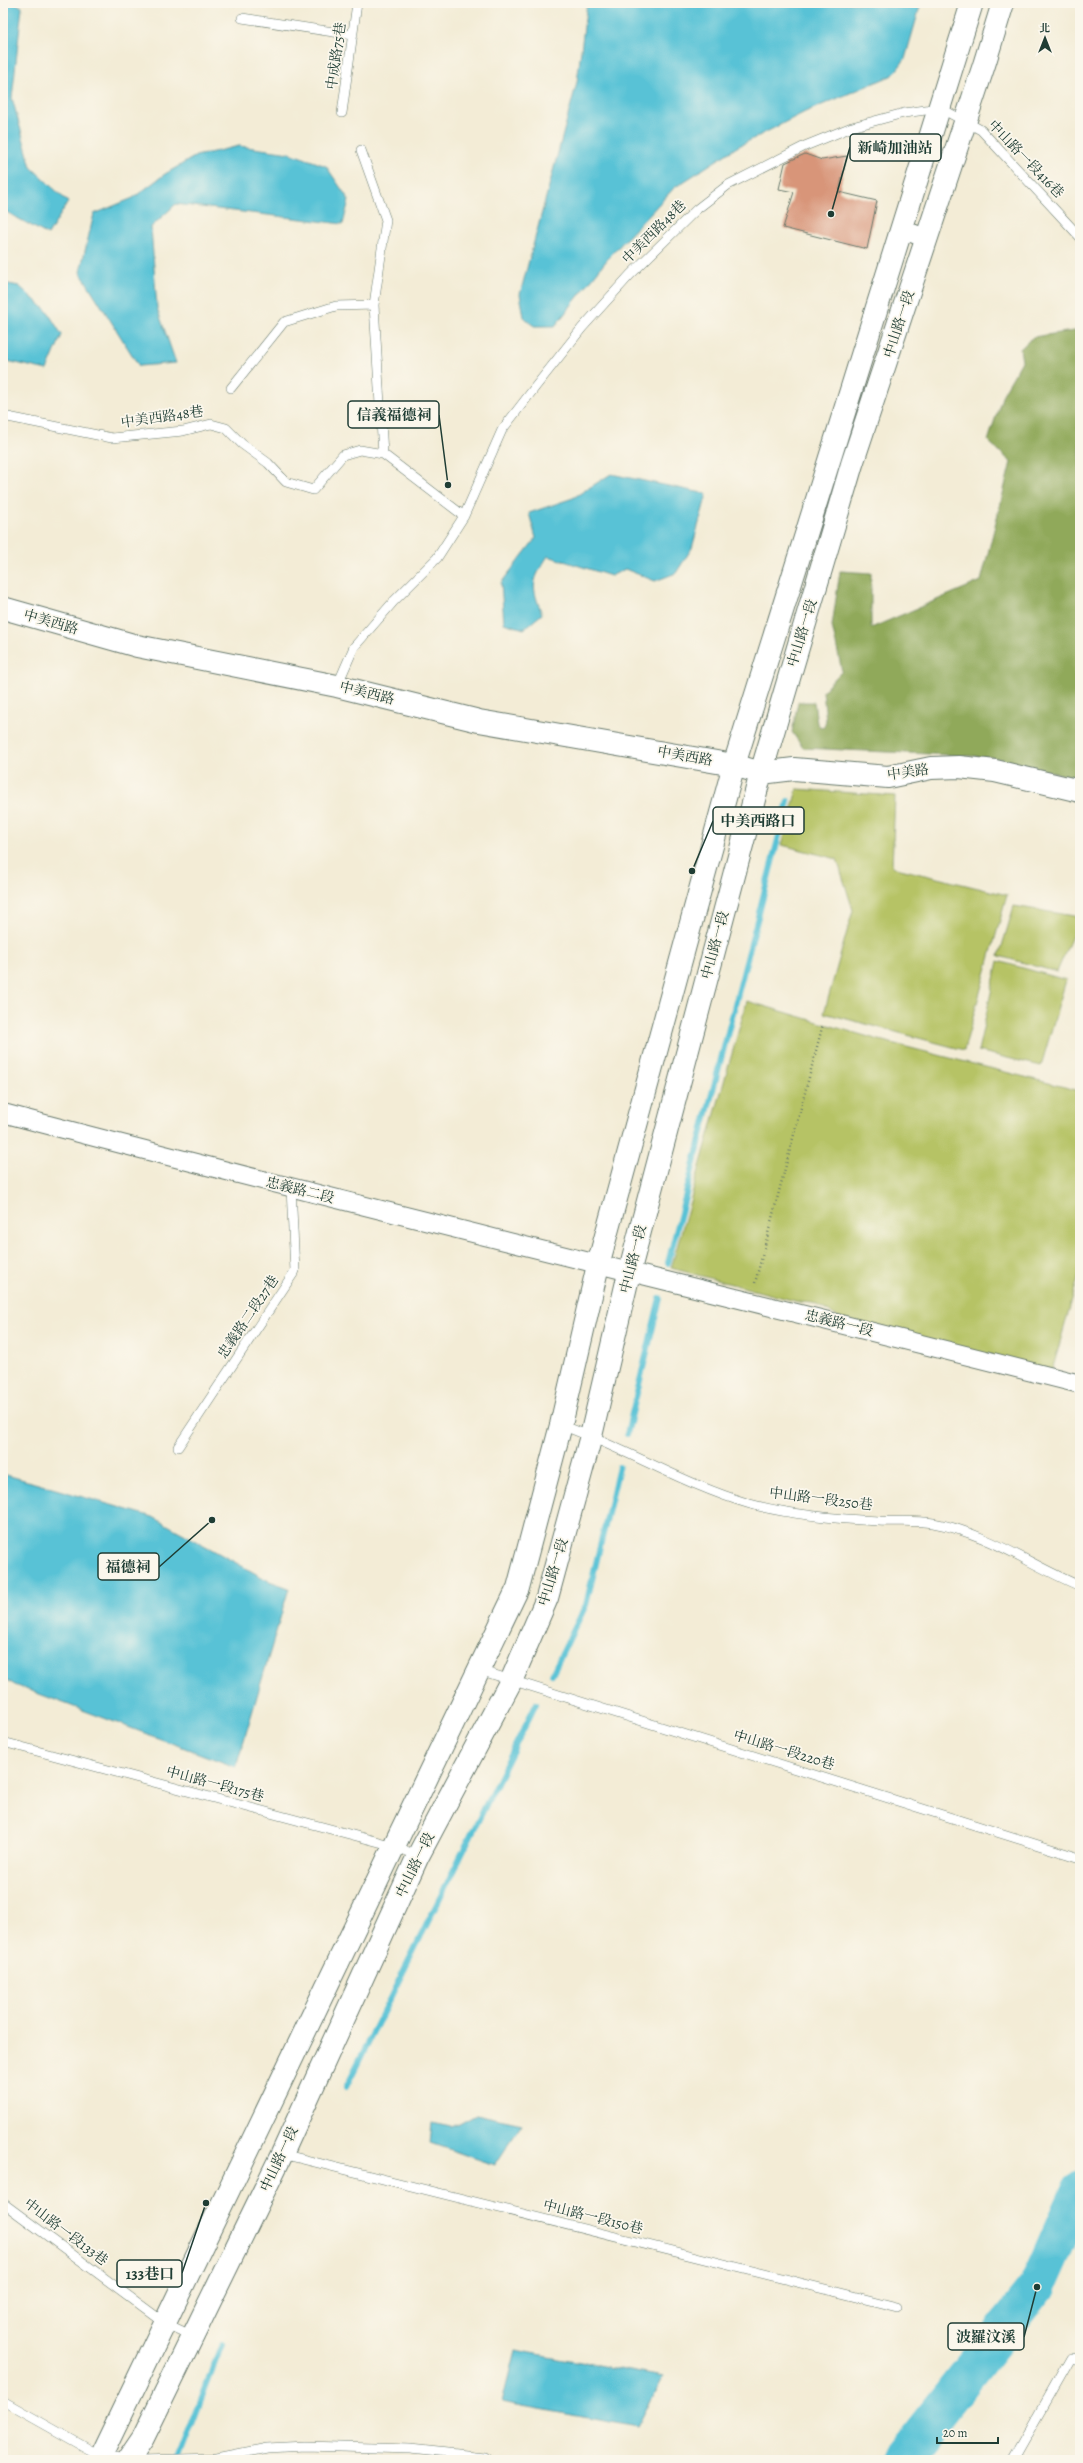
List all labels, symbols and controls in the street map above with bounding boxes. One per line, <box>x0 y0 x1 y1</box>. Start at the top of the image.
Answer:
north arrow <box>1025 18 1065 58</box>
street label: 中成路75巷 <box>322 21 350 91</box>
text: 北 <box>1040 21 1051 36</box>
street label: 中山路一段416巷 <box>984 116 1068 202</box>
callout: 新崎加油站 <box>850 134 941 161</box>
text: 新崎加油站 <box>857 138 933 158</box>
street label: 中美西路48巷 <box>618 196 690 268</box>
street label: 中山路一段 <box>879 288 919 360</box>
callout: 信義福德祠 <box>348 401 439 428</box>
street label: 中美西路48巷 <box>120 402 204 432</box>
text: 信義福德祠 <box>356 405 432 425</box>
street label: 中山路一段 <box>783 597 821 669</box>
street label: 中美西路 <box>21 605 81 639</box>
street label: 中美西路 <box>338 677 396 709</box>
street label: 中美西路 <box>656 742 714 770</box>
street label: 中美路 <box>886 760 930 784</box>
callout: 中美西路口 <box>713 807 804 834</box>
text: 中美西路口 <box>720 811 796 831</box>
street label: 中山路一段 <box>697 909 733 981</box>
street label: 忠義路二段 <box>264 1172 336 1208</box>
street label: 中山路一段 <box>615 1223 651 1295</box>
street label: 忠義路二段27巷 <box>213 1272 283 1362</box>
street label: 忠義路一段 <box>803 1305 875 1341</box>
street label: 中山路一段250巷 <box>768 1483 874 1515</box>
street label: 中山路一段 <box>534 1536 572 1608</box>
callout: 福德祠 <box>98 1553 159 1580</box>
text: 福德祠 <box>105 1557 151 1577</box>
street label: 中山路一段220巷 <box>731 1726 837 1774</box>
street label: 中山路一段175巷 <box>164 1762 266 1806</box>
street label: 中山路一段 <box>391 1829 439 1901</box>
street label: 中山路一段 <box>256 2123 302 2195</box>
street label: 中山路一段133巷 <box>20 2194 112 2270</box>
street label: 中山路一段150巷 <box>541 2195 645 2239</box>
callout: 133巷口 <box>117 2260 182 2287</box>
text: 133巷口 <box>126 2264 174 2284</box>
callout: 波羅汶溪 <box>948 2323 1024 2350</box>
text: 波羅汶溪 <box>956 2327 1016 2347</box>
scale bar <box>937 2419 998 2445</box>
text: 20 m <box>943 2425 967 2441</box>

